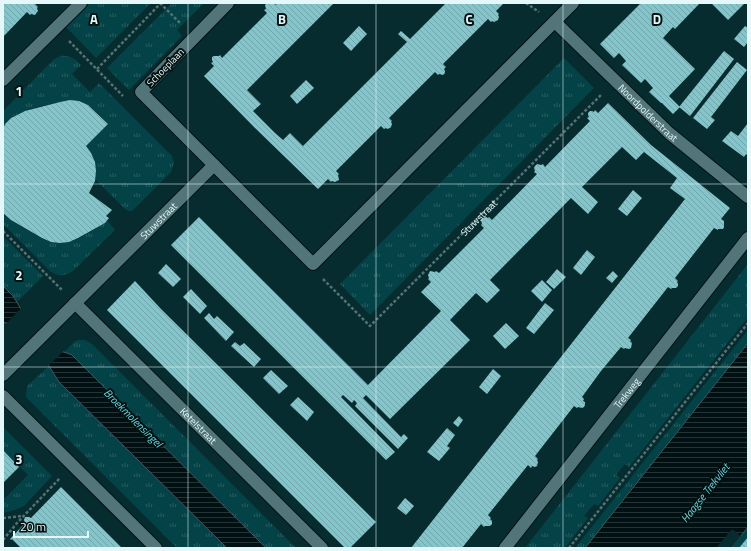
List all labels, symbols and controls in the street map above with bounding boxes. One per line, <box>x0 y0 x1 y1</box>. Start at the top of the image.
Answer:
text: A <box>90 9 98 29</box>
text: B <box>278 9 286 29</box>
text: C <box>465 9 473 29</box>
text: D <box>653 9 661 29</box>
street label: Schoeplaan <box>143 45 188 90</box>
text: 1 <box>15 81 23 101</box>
street label: Noordpolderstraat <box>615 81 681 146</box>
street label: Stuwstraat <box>457 196 501 240</box>
street label: Stuwstraat <box>137 199 181 243</box>
text: 2 <box>15 265 23 285</box>
street label: Trekweg <box>610 375 644 412</box>
water label: Broekmolensingel <box>100 385 167 452</box>
street label: Ketelstraat <box>176 404 220 448</box>
text: 3 <box>15 449 23 469</box>
water label: Haagse Trekvliet <box>677 459 734 526</box>
scale bar <box>14 513 88 539</box>
text: 20 m <box>20 517 46 536</box>

